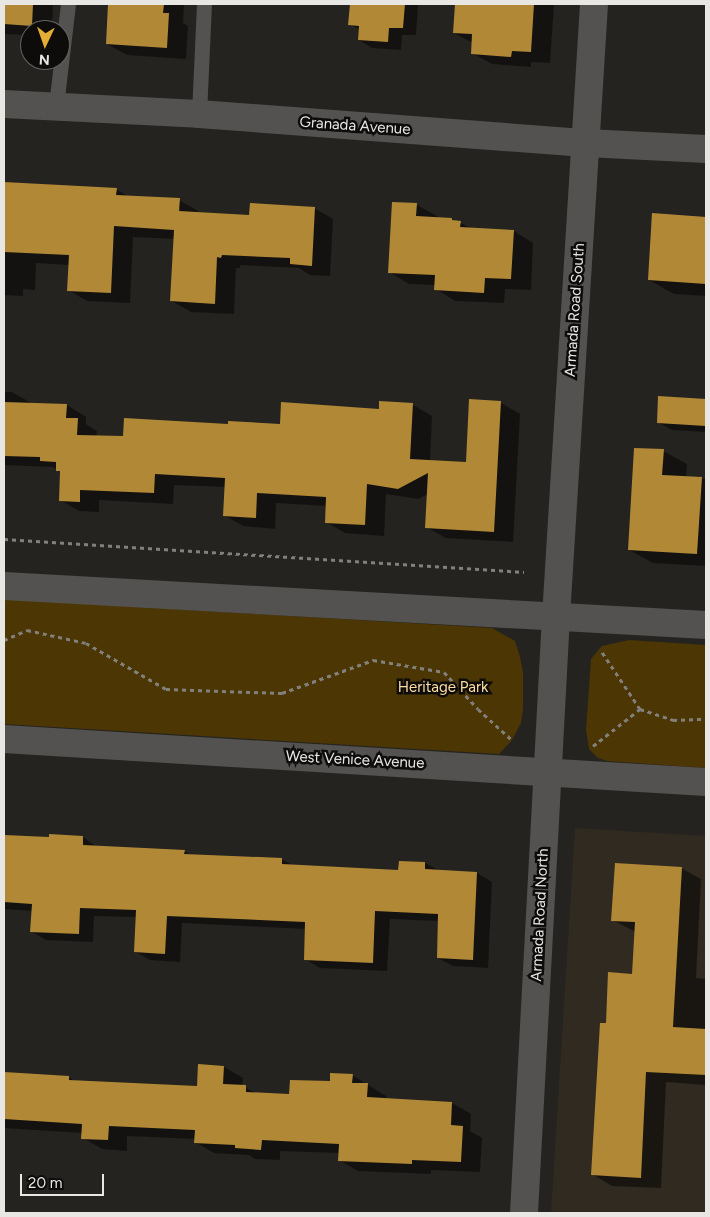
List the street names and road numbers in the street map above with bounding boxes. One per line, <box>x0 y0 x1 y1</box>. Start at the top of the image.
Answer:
street label: Granada Avenue <box>299 113 411 139</box>
street label: Armada Road South <box>561 242 589 378</box>
street label: West Venice Avenue <box>285 747 425 773</box>
street label: Armada Road North <box>528 848 552 982</box>

